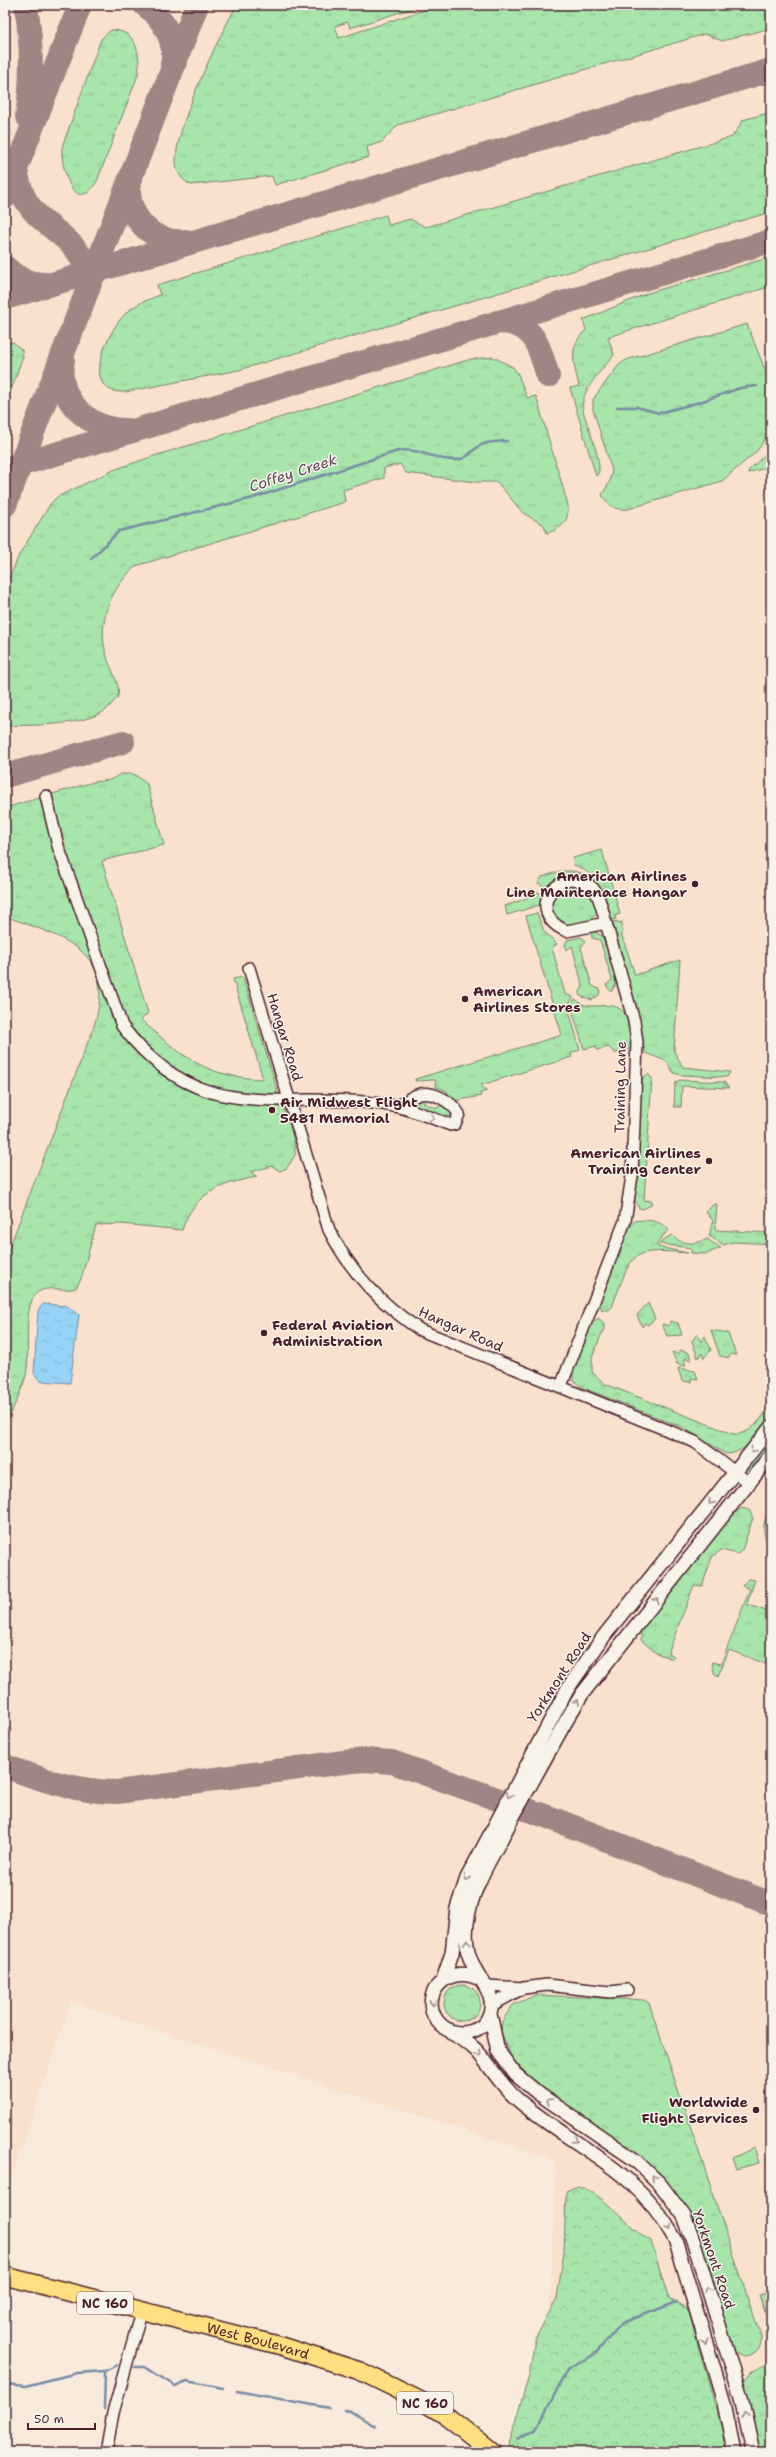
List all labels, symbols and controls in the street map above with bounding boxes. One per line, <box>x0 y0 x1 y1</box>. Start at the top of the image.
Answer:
water label: Coffey Creek <box>246 449 340 497</box>
place label: American Airlines Line Maintenace Hangar <box>506 867 687 901</box>
marker: American Airlines Line Maintenace Hangar <box>690 879 700 889</box>
place label: American Airlines Stores <box>473 982 581 1016</box>
street label: Hangar Road <box>263 991 307 1083</box>
marker: American Airlines Stores <box>460 994 470 1004</box>
street label: Training Lane <box>610 1041 630 1133</box>
place label: Air Midwest Flight 5481 Memorial <box>280 1093 418 1127</box>
marker: Air Midwest Flight 5481 Memorial <box>267 1105 277 1115</box>
one-way arrow <box>428 1114 435 1122</box>
place label: American Airlines Training Center <box>570 1144 701 1178</box>
marker: American Airlines Training Center <box>704 1156 714 1166</box>
street label: Hangar Road <box>416 1302 506 1356</box>
place label: Federal Aviation Administration <box>272 1316 394 1350</box>
marker: Federal Aviation Administration <box>259 1328 269 1338</box>
one-way arrow <box>751 1445 758 1452</box>
one-way arrow <box>709 1498 716 1505</box>
one-way arrow <box>652 1597 659 1604</box>
street label: Yorkmont Road <box>523 1628 595 1726</box>
one-way arrow <box>572 1699 579 1706</box>
one-way arrow <box>506 1791 514 1799</box>
one-way arrow <box>464 1875 472 1882</box>
one-way arrow <box>463 1940 472 1946</box>
one-way arrow <box>428 2000 437 2006</box>
one-way arrow <box>475 2050 482 2057</box>
place label: Worldwide Flight Services <box>641 2093 748 2127</box>
one-way arrow <box>547 2099 554 2106</box>
marker: Worldwide Flight Services <box>751 2105 761 2115</box>
one-way arrow <box>571 2135 578 2142</box>
one-way arrow <box>651 2175 659 2183</box>
street label: Yorkmont Road <box>689 2207 740 2311</box>
one-way arrow <box>664 2224 671 2232</box>
one-way arrow <box>704 2286 713 2293</box>
road number: NC 160 <box>77 2292 133 2314</box>
street label: West Boulevard <box>205 2318 312 2363</box>
one-way arrow <box>700 2338 709 2345</box>
road number: NC 160 <box>397 2392 453 2414</box>
scale bar <box>28 2405 95 2431</box>
text: 50 m <box>34 2411 64 2427</box>
one-way arrow <box>741 2411 750 2418</box>

